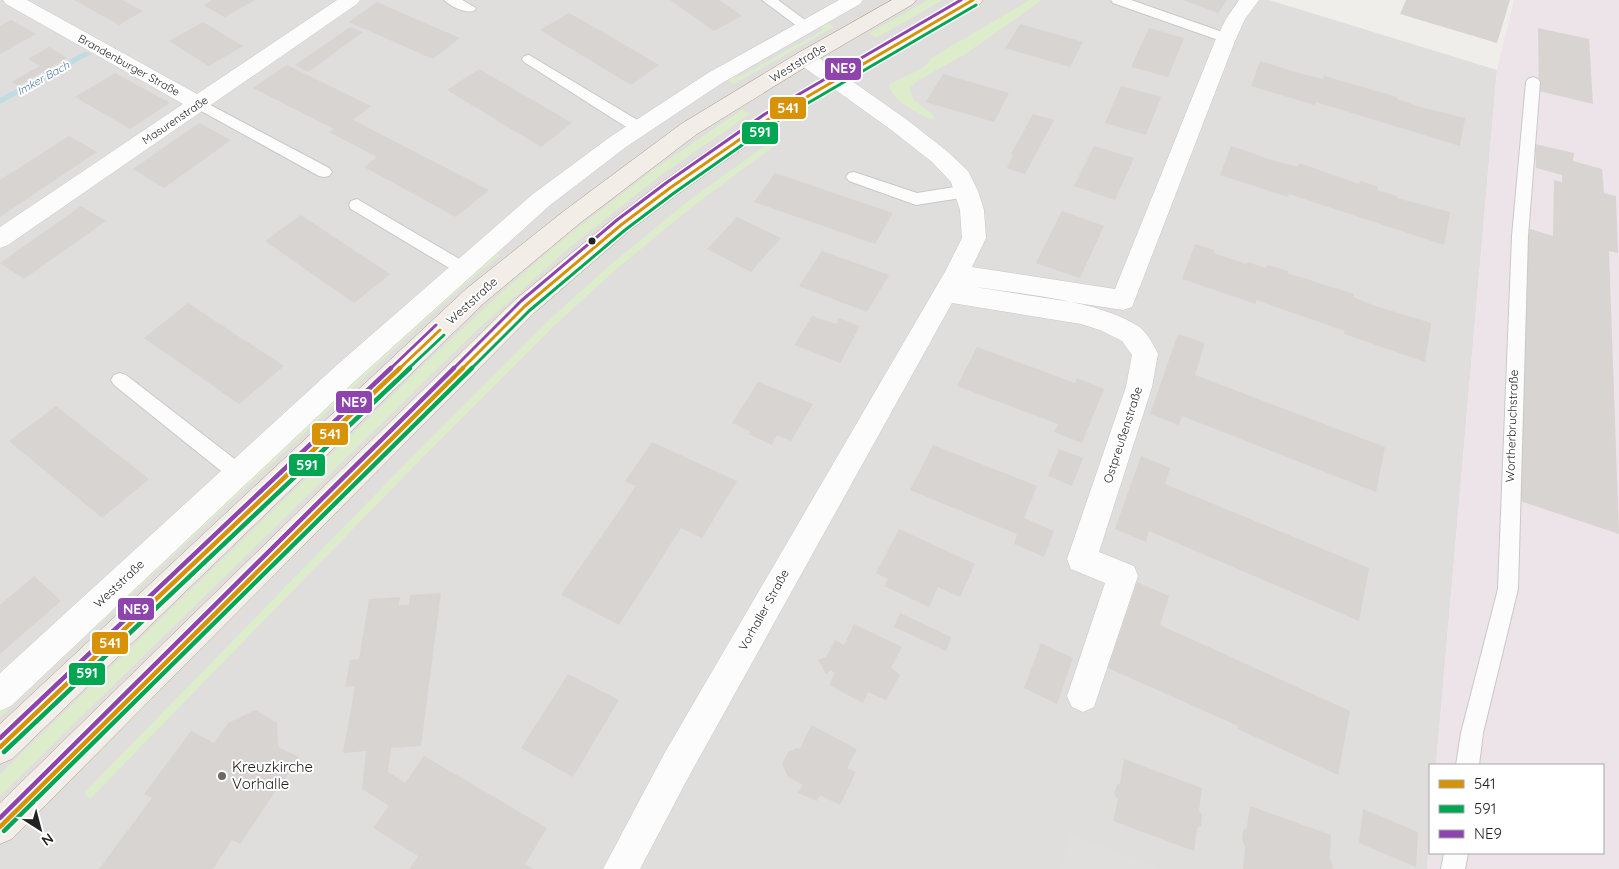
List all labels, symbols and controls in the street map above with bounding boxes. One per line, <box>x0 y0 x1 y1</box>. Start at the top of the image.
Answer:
street label: Brandenburger Straße <box>76 31 182 99</box>
street label: Weststraße <box>767 40 829 85</box>
line badge: NE9 <box>824 57 862 81</box>
water label: Imker Bach <box>14 58 72 98</box>
text: NE9 <box>830 59 856 77</box>
street label: Masurenstraße <box>139 93 211 147</box>
line badge: 541 <box>769 96 807 120</box>
text: 541 <box>777 99 799 117</box>
line badge: 591 <box>741 121 779 145</box>
text: 591 <box>749 123 771 141</box>
unlabelled marker <box>587 236 597 246</box>
street label: Weststraße <box>443 274 500 327</box>
street label: Wortherbruchstraße <box>1502 369 1521 483</box>
street label: Ostpreußenstraße <box>1100 384 1145 485</box>
line badge: NE9 <box>335 390 373 414</box>
text: NE9 <box>341 393 367 411</box>
line badge: 541 <box>311 422 349 446</box>
text: 541 <box>319 425 341 443</box>
line badge: 591 <box>288 453 326 477</box>
text: 591 <box>296 456 318 474</box>
street label: Weststraße <box>90 556 147 611</box>
street label: Vorhaller Straße <box>735 566 792 653</box>
line badge: NE9 <box>117 597 155 621</box>
text: NE9 <box>123 600 149 618</box>
line badge: 541 <box>91 631 129 655</box>
text: 541 <box>99 634 121 652</box>
line badge: 591 <box>68 662 106 686</box>
text: 591 <box>76 664 98 682</box>
place label: Kreuzkirche Vorhalle <box>232 757 313 793</box>
legend <box>1429 764 1604 854</box>
marker: Kreuzkirche Vorhalle <box>216 770 228 782</box>
text: 541 <box>1474 774 1496 793</box>
text: 591 <box>1474 799 1496 818</box>
north arrow <box>15 804 65 854</box>
text: NE9 <box>1474 824 1502 843</box>
text: N <box>38 829 57 850</box>

